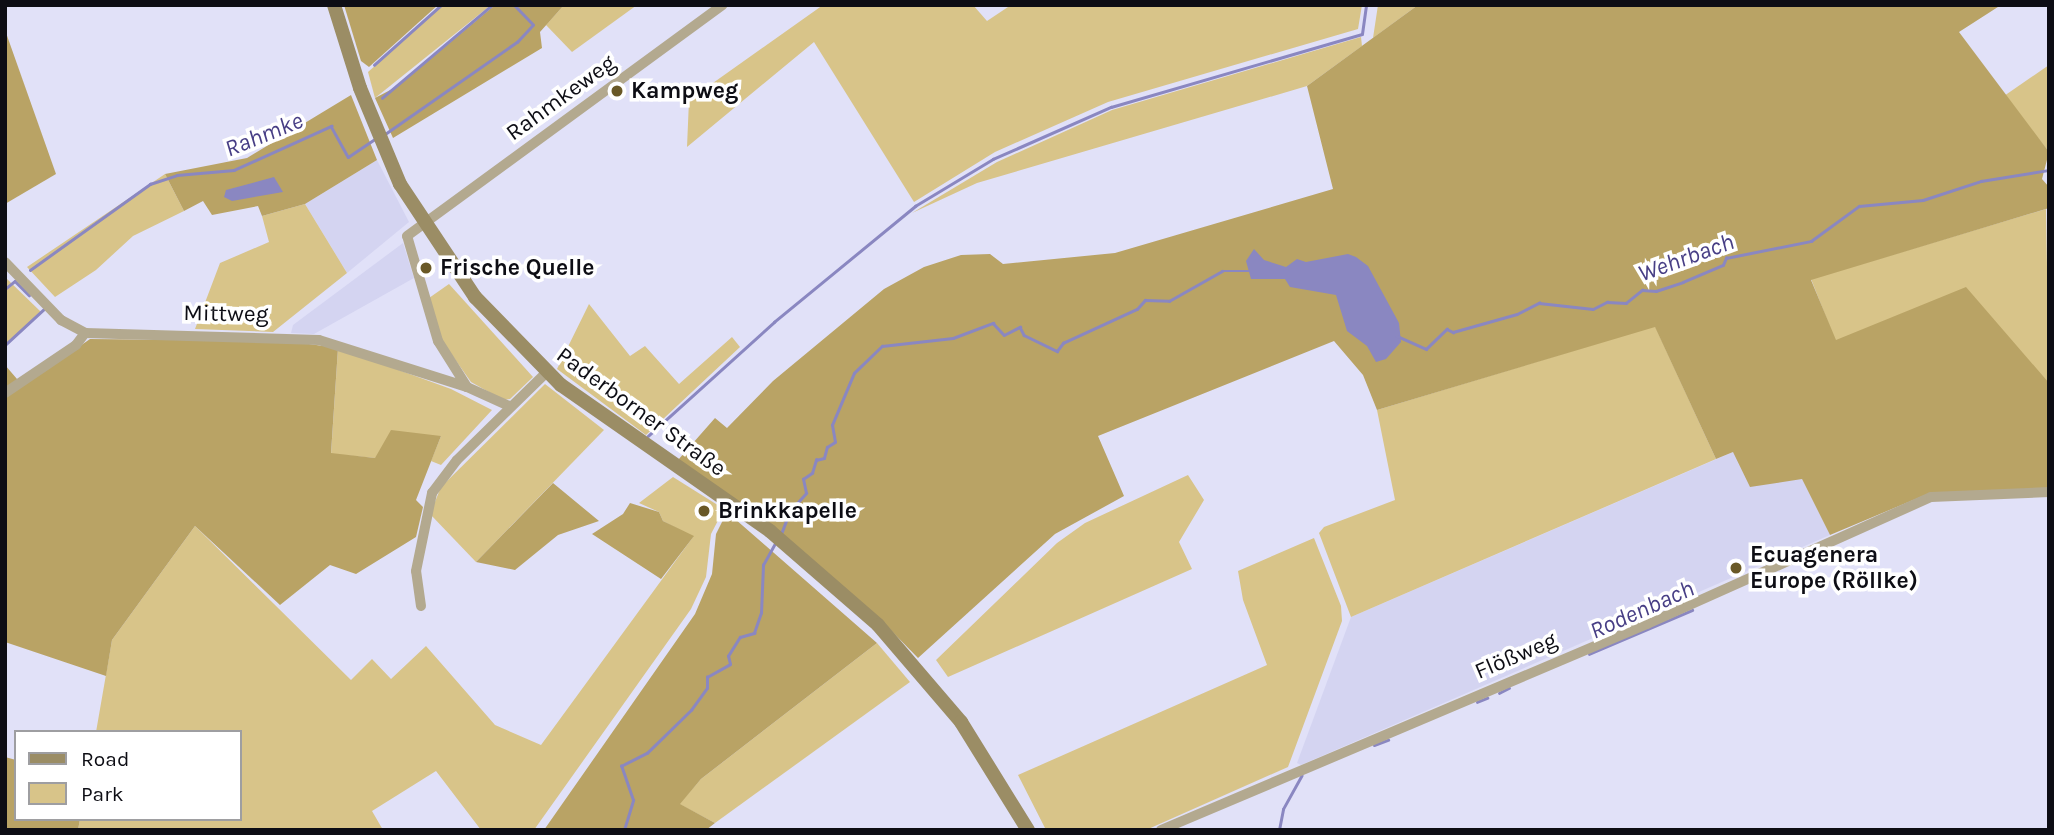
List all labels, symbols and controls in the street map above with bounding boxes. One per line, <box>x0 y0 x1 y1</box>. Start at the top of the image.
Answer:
street label: Rahmkeweg <box>501 49 621 147</box>
place label: Kampweg <box>631 77 738 105</box>
marker: Kampweg <box>609 83 625 99</box>
water label: Rahmke <box>221 106 307 164</box>
water label: Wehrbach <box>1634 227 1738 289</box>
place label: Frische Quelle <box>440 254 594 282</box>
marker: Frische Quelle <box>418 260 434 276</box>
street label: Mittweg <box>183 299 269 329</box>
street label: Paderborner Straße <box>551 341 731 483</box>
place label: Brinkkapelle <box>718 497 857 525</box>
marker: Brinkkapelle <box>696 503 712 519</box>
place label: Ecuagenera Europe (Röllke) <box>1750 541 1918 595</box>
marker: Ecuagenera Europe (Röllke) <box>1728 560 1744 576</box>
water label: Rodenbach <box>1585 574 1699 646</box>
street label: Flößweg <box>1471 626 1561 686</box>
legend <box>14 730 242 821</box>
text: Road <box>81 747 129 771</box>
text: Park <box>81 782 124 806</box>

